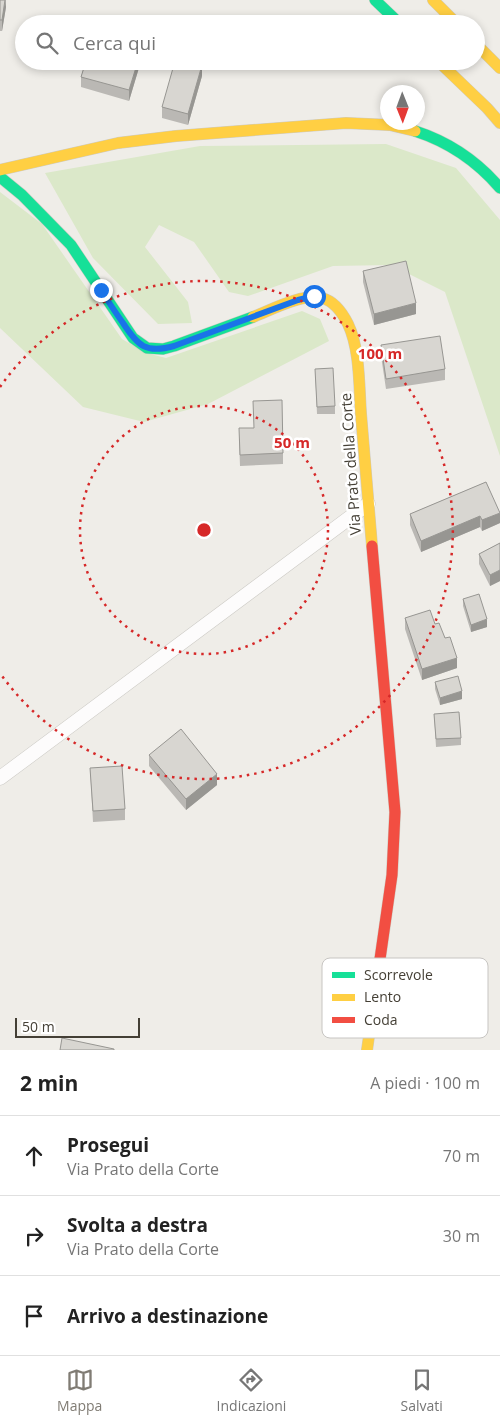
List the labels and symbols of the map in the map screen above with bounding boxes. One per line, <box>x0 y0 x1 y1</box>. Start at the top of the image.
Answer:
north arrow <box>380 85 425 130</box>
route end <box>90 279 113 302</box>
route start <box>303 285 326 308</box>
text: 100 m <box>358 343 402 363</box>
street label: Via Prato della Corte <box>335 392 365 536</box>
text: 50 m <box>274 432 310 452</box>
centre of rings <box>195 521 213 539</box>
legend <box>322 958 488 1038</box>
text: Scorrevole <box>364 965 433 984</box>
text: Lento <box>364 987 401 1006</box>
text: Coda <box>364 1010 398 1029</box>
scale bar <box>15 1015 140 1038</box>

